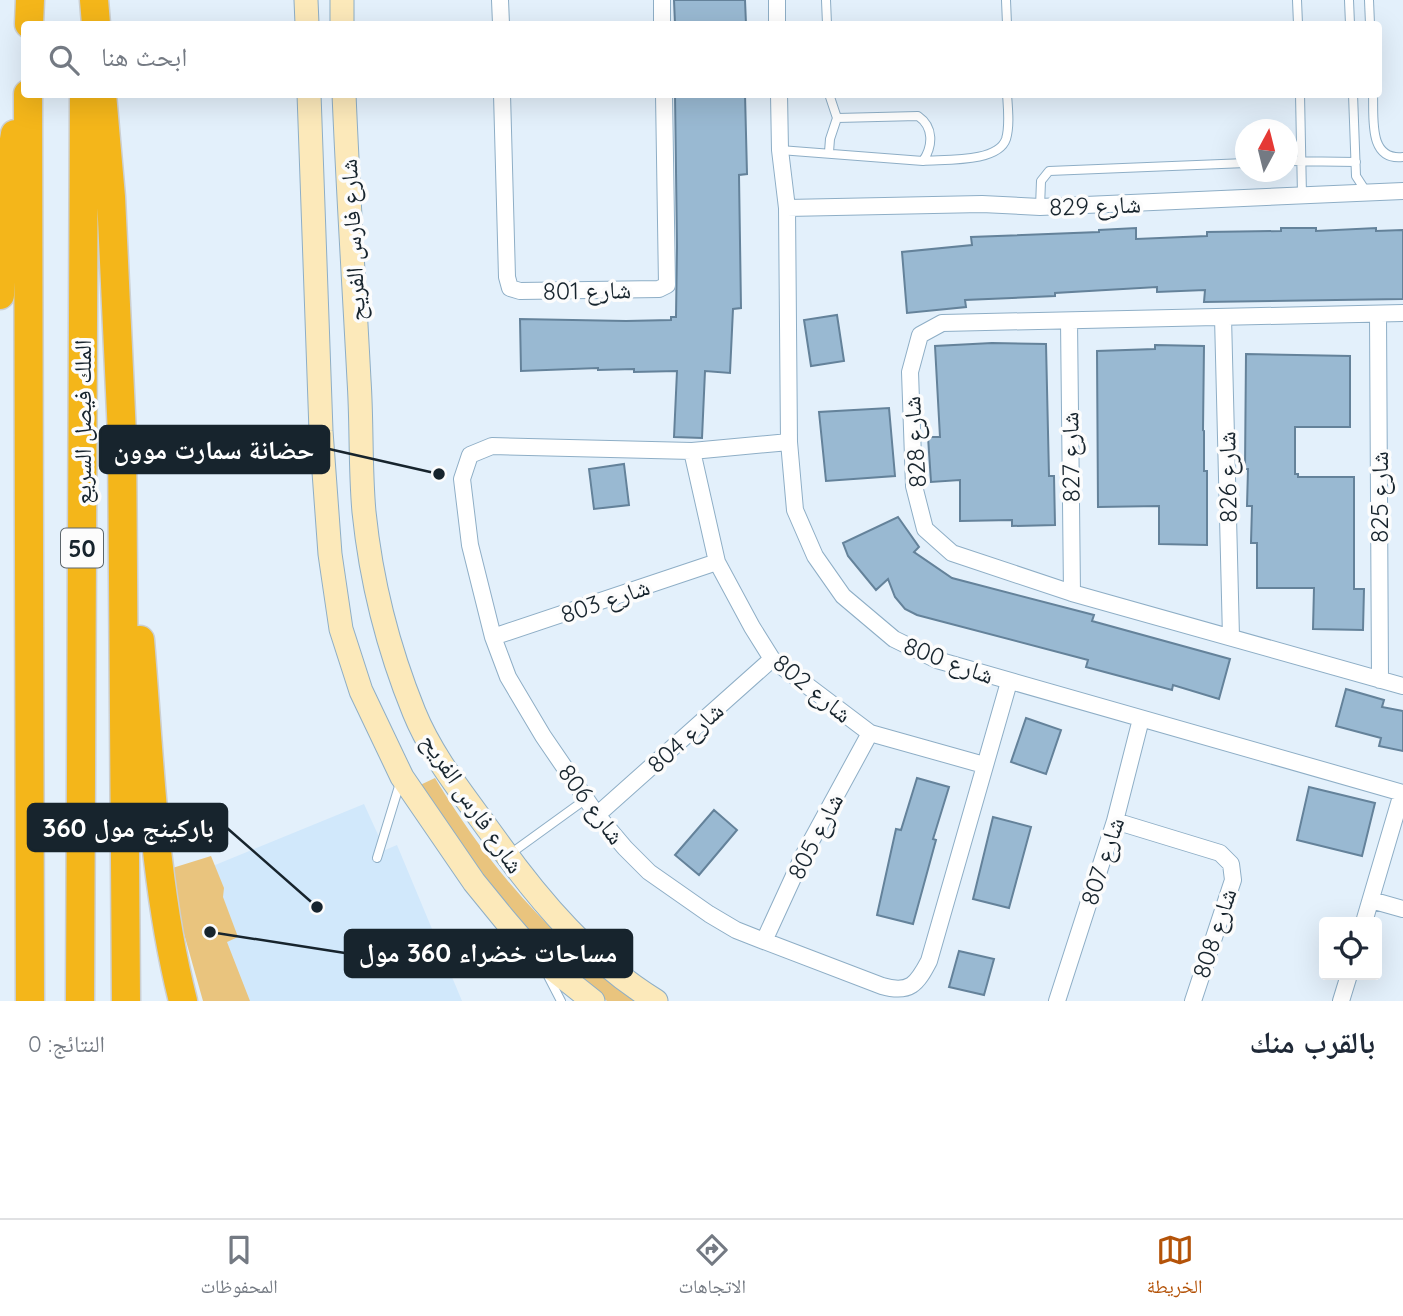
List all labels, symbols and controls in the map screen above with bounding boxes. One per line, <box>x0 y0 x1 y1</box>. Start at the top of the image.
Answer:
search box <box>21 21 1382 98</box>
text: ابحث هنا <box>101 40 187 73</box>
icon: search <box>45 41 83 79</box>
north arrow <box>1235 119 1298 182</box>
street label: شارع فارس الفريح <box>333 158 372 322</box>
street label: شارع 829 <box>1049 188 1141 223</box>
street label: شارع 801 <box>543 274 631 307</box>
street label: الملك فيصل السريع <box>67 339 98 505</box>
street label: شارع 828 <box>896 395 933 489</box>
street label: شارع 827 <box>1054 412 1087 502</box>
callout: حضانة سمارت موون <box>100 426 329 473</box>
street label: شارع 826 <box>1211 431 1244 523</box>
text: حضانة سمارت موون <box>114 433 314 466</box>
street label: شارع 825 <box>1364 451 1395 543</box>
road number: 50 <box>61 528 103 568</box>
street label: شارع 803 <box>557 571 654 630</box>
street label: شارع 800 <box>899 630 998 691</box>
street label: شارع 802 <box>767 647 858 730</box>
street label: شارع 804 <box>641 695 730 780</box>
street label: شارع فارس الفريح <box>414 727 531 879</box>
street label: شارع 806 <box>551 758 632 851</box>
street label: شارع 805 <box>781 788 850 884</box>
callout: باركينج مول 360 <box>28 804 227 851</box>
text: باركينج مول 360 <box>42 811 214 845</box>
street label: شارع 807 <box>1074 813 1131 909</box>
street label: شارع 808 <box>1185 884 1243 982</box>
map controls <box>1319 917 1382 980</box>
button: locate <box>1319 917 1382 980</box>
callout: مساحات خضراء 360 مول <box>345 930 632 977</box>
text: مساحات خضراء 360 مول <box>359 936 617 969</box>
text: بالقرب منك <box>1250 1023 1375 1061</box>
text: النتائج: 0 <box>28 1029 105 1058</box>
tab: المحفوظات <box>200 1231 278 1305</box>
tab: الاتجاهات <box>678 1231 746 1305</box>
tab: الخريطة <box>1147 1231 1203 1305</box>

